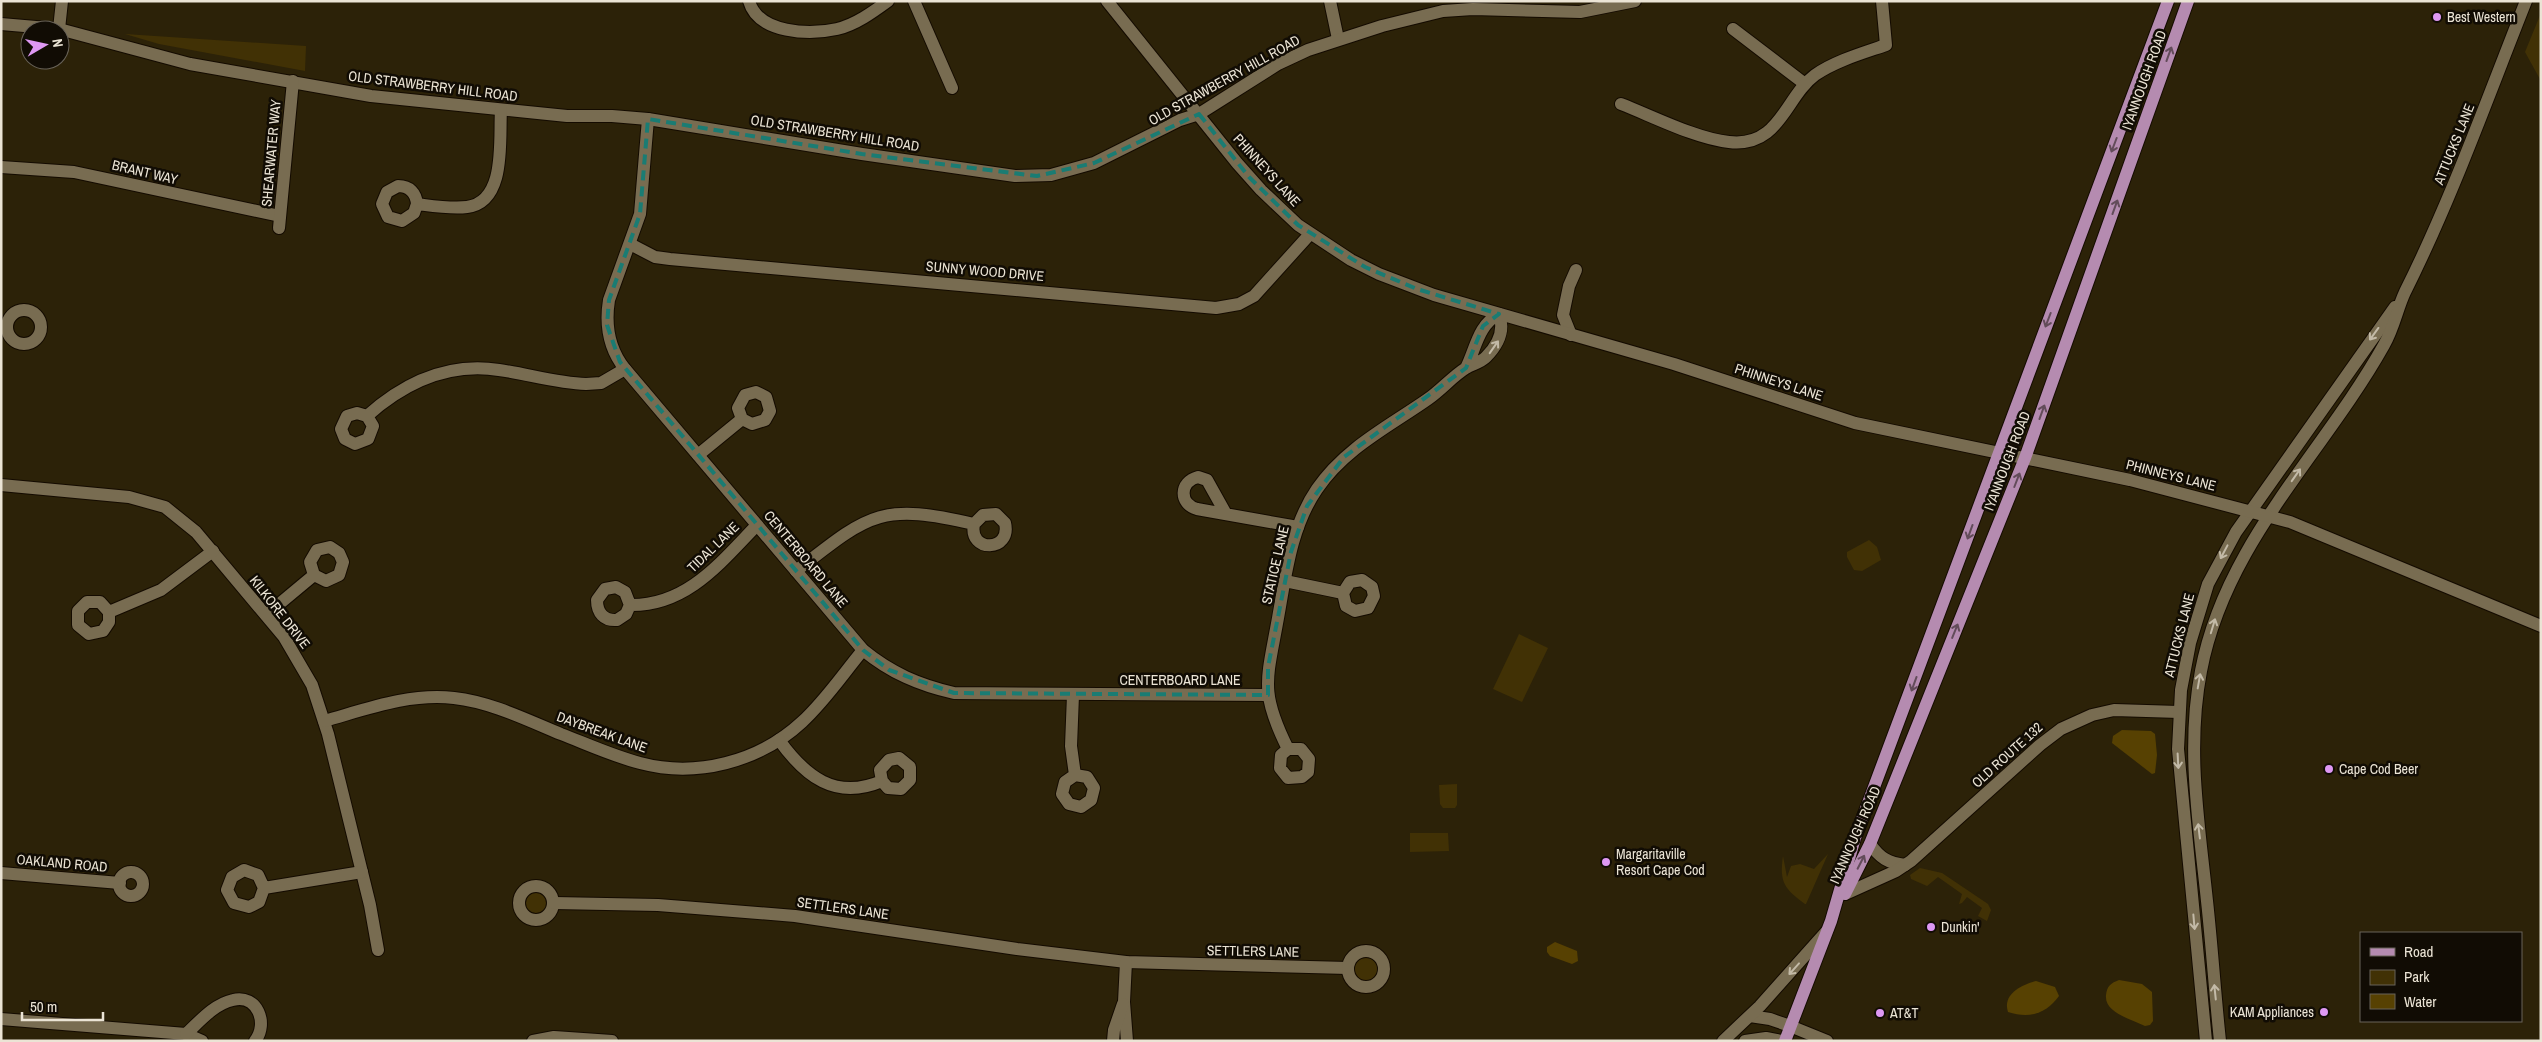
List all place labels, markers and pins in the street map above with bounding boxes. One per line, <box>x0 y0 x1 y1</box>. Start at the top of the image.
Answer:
place label: Best Western <box>2447 8 2516 26</box>
marker: Best Western <box>2431 11 2443 23</box>
place label: Cape Cod Beer <box>2339 760 2418 778</box>
marker: Cape Cod Beer <box>2323 763 2335 775</box>
place label: Margaritaville Resort Cape Cod <box>1616 845 1705 879</box>
marker: Margaritaville Resort Cape Cod <box>1600 856 1612 868</box>
place label: Dunkin' <box>1941 918 1980 936</box>
marker: Dunkin' <box>1925 921 1937 933</box>
place label: KAM Appliances <box>2230 1003 2314 1021</box>
place label: AT&T <box>1889 1004 1919 1022</box>
marker: KAM Appliances <box>2318 1006 2330 1018</box>
marker: AT&T <box>1874 1007 1886 1019</box>

